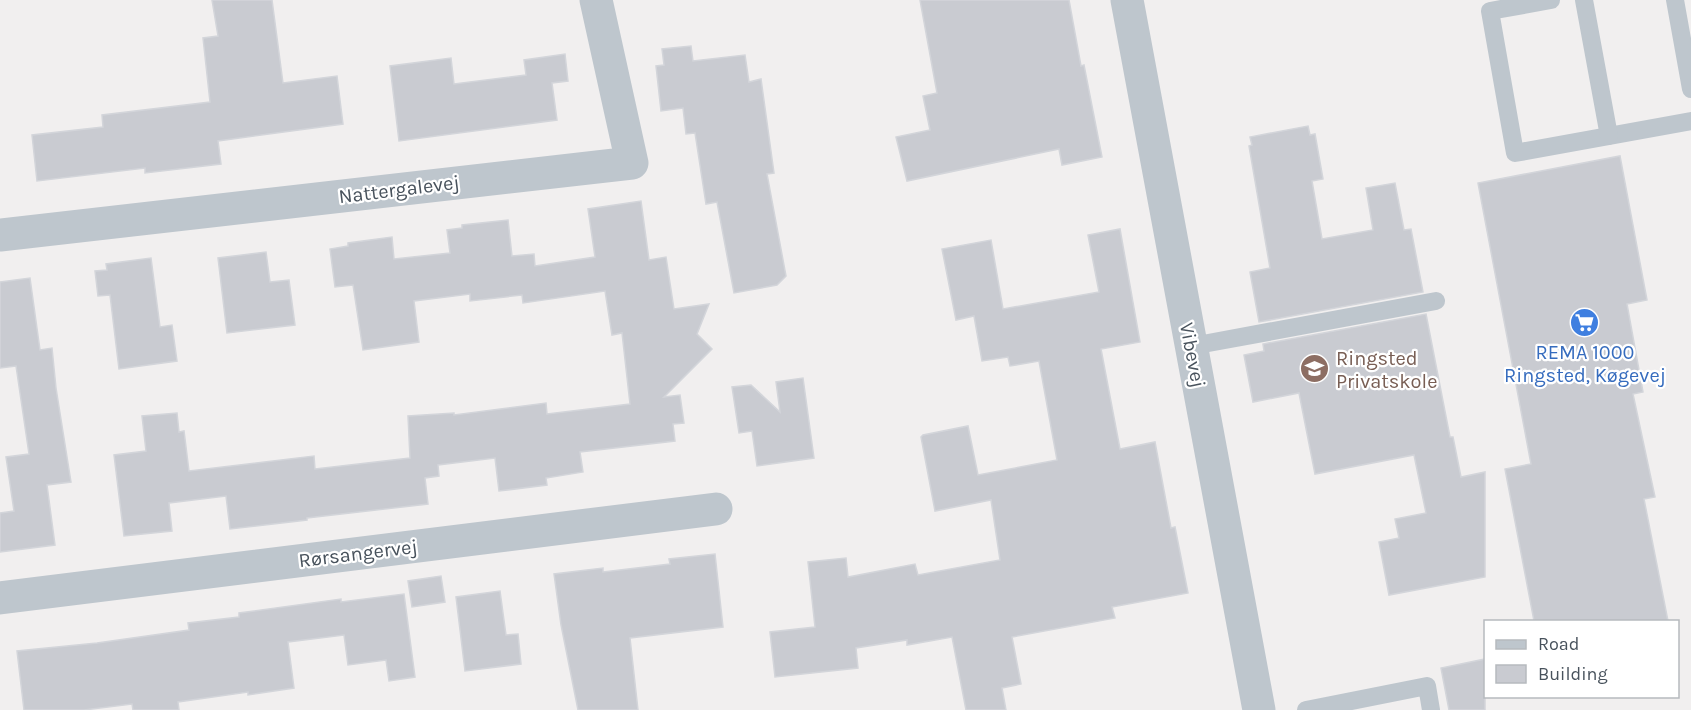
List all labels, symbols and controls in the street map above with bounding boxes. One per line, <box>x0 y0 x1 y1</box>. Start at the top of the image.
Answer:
street label: Nattergalevej <box>337 171 461 208</box>
supermarket icon: REMA 1000 Ringsted, Køgevej <box>1569 306 1601 338</box>
street label: Vibevej <box>1175 321 1210 390</box>
place label: REMA 1000 Ringsted, Køgevej <box>1504 341 1666 387</box>
place label: Ringsted Privatskole <box>1336 347 1437 393</box>
school or university icon: Ringsted Privatskole <box>1299 353 1331 385</box>
street label: Rørsangervej <box>297 535 419 572</box>
legend <box>1484 620 1679 698</box>
text: Road <box>1538 633 1579 655</box>
text: Building <box>1538 663 1608 685</box>

